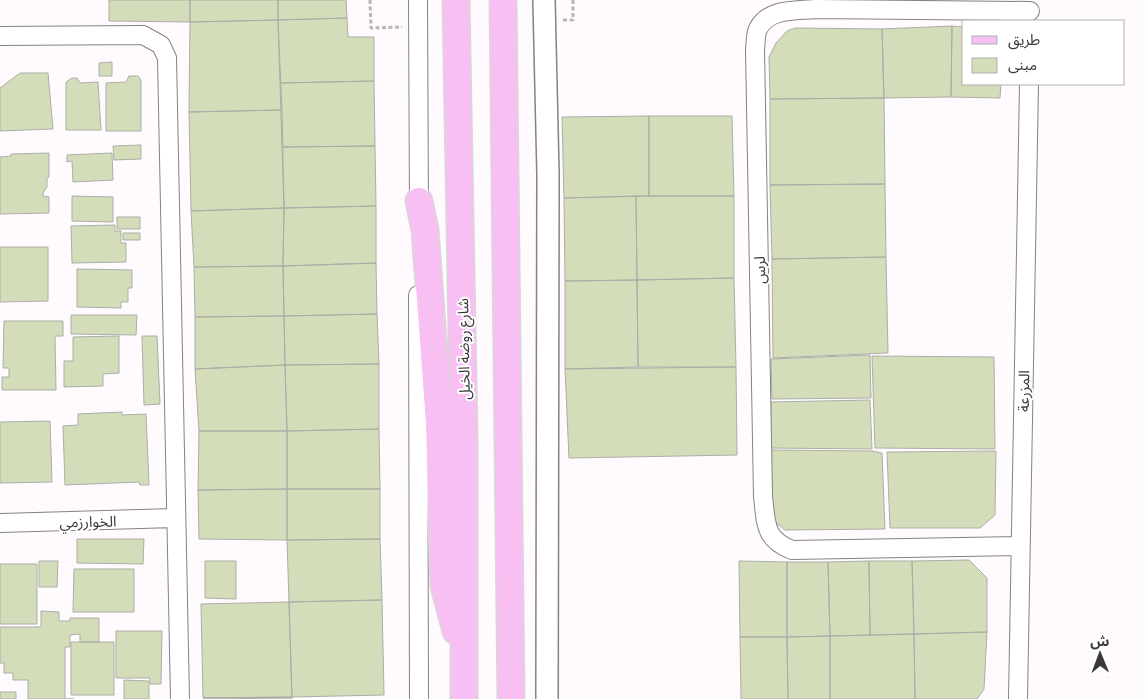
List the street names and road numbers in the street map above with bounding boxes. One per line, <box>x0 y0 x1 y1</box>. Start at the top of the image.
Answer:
street label: لرس <box>750 256 769 284</box>
street label: شارع روضة الخيل <box>453 298 477 400</box>
street label: المزرعة <box>1014 370 1033 412</box>
street label: الخوارزمي <box>59 512 117 534</box>

